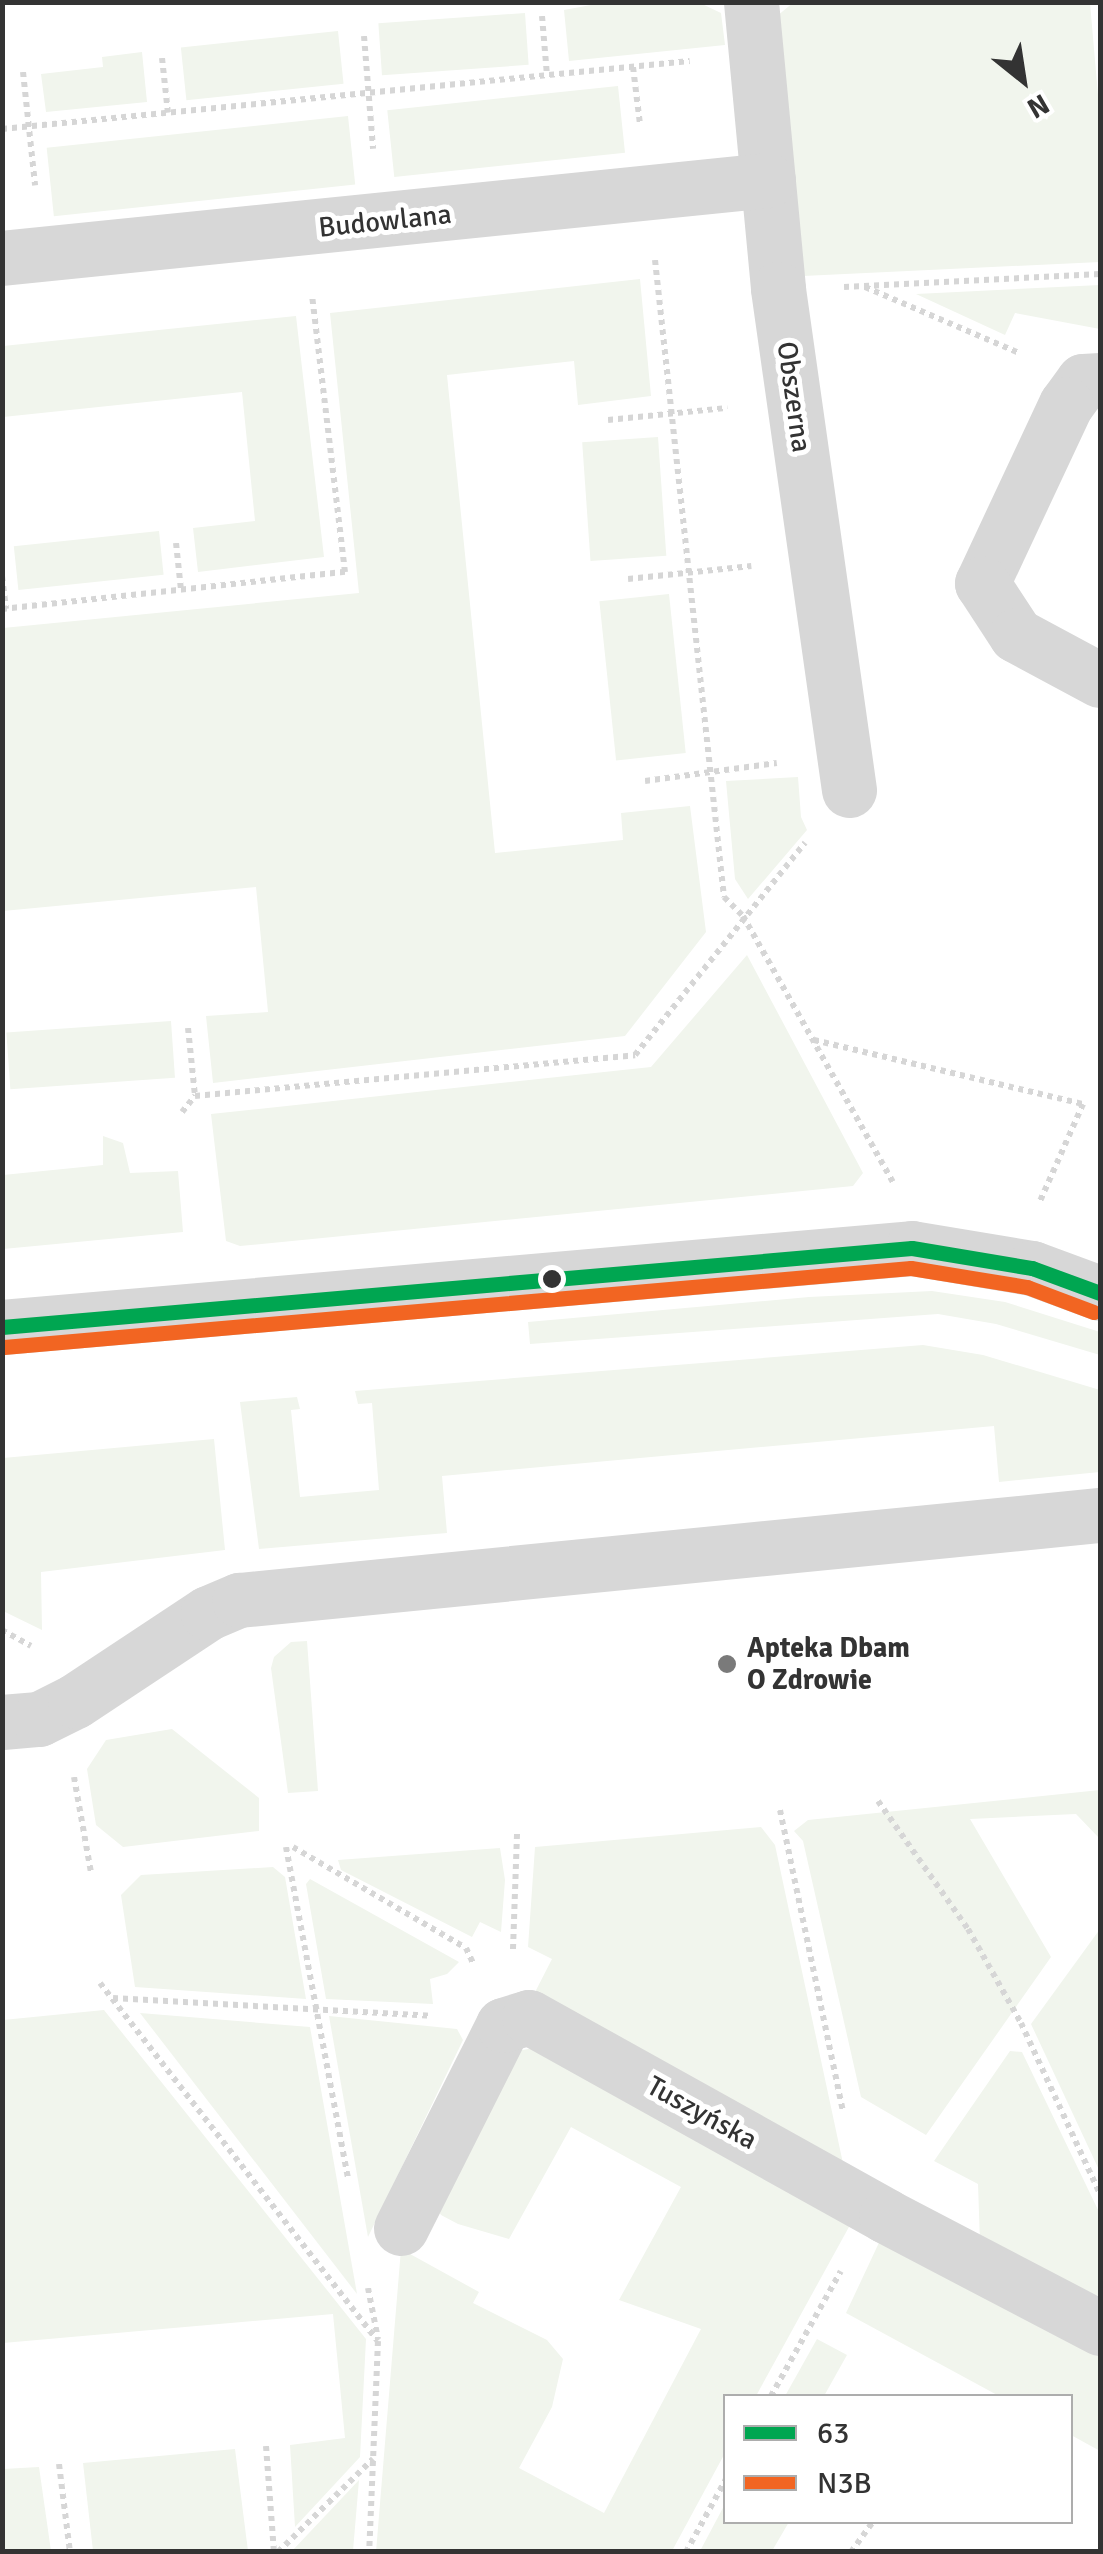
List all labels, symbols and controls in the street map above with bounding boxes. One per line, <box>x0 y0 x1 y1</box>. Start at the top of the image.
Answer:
north arrow <box>973 30 1073 130</box>
text: N <box>1021 86 1055 126</box>
street label: Budowlana <box>317 197 453 245</box>
street label: Obszerna <box>770 340 818 454</box>
unlabelled marker <box>542 1269 562 1289</box>
place label: Apteka Dbam O Zdrowie <box>747 1631 910 1697</box>
marker: Apteka Dbam O Zdrowie <box>716 1653 738 1675</box>
street label: Tuszyńska <box>641 2069 763 2157</box>
legend <box>723 2394 1073 2524</box>
text: 63 <box>817 2415 849 2452</box>
text: N3B <box>817 2465 872 2502</box>

